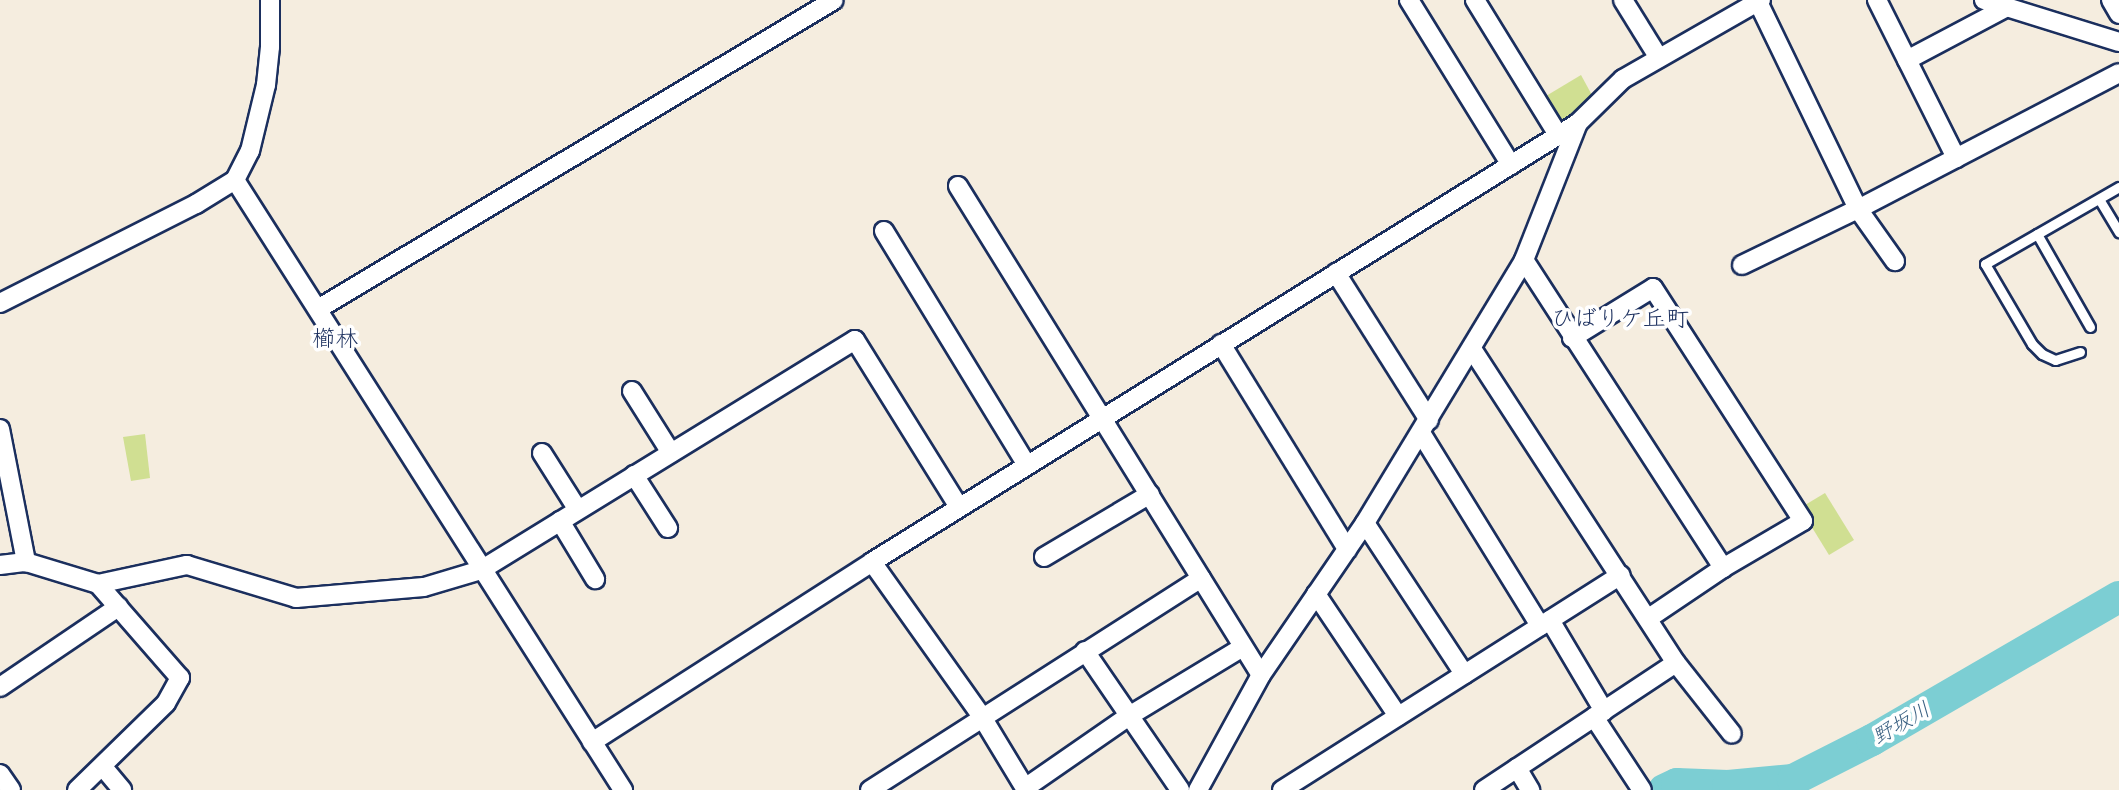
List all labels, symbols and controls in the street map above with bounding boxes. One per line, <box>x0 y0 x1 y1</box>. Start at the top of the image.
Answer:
district label: ひばりケ丘町 <box>1551 304 1689 332</box>
district label: 櫛林 <box>312 324 358 352</box>
water label: 野坂川 <box>1867 696 1935 750</box>

